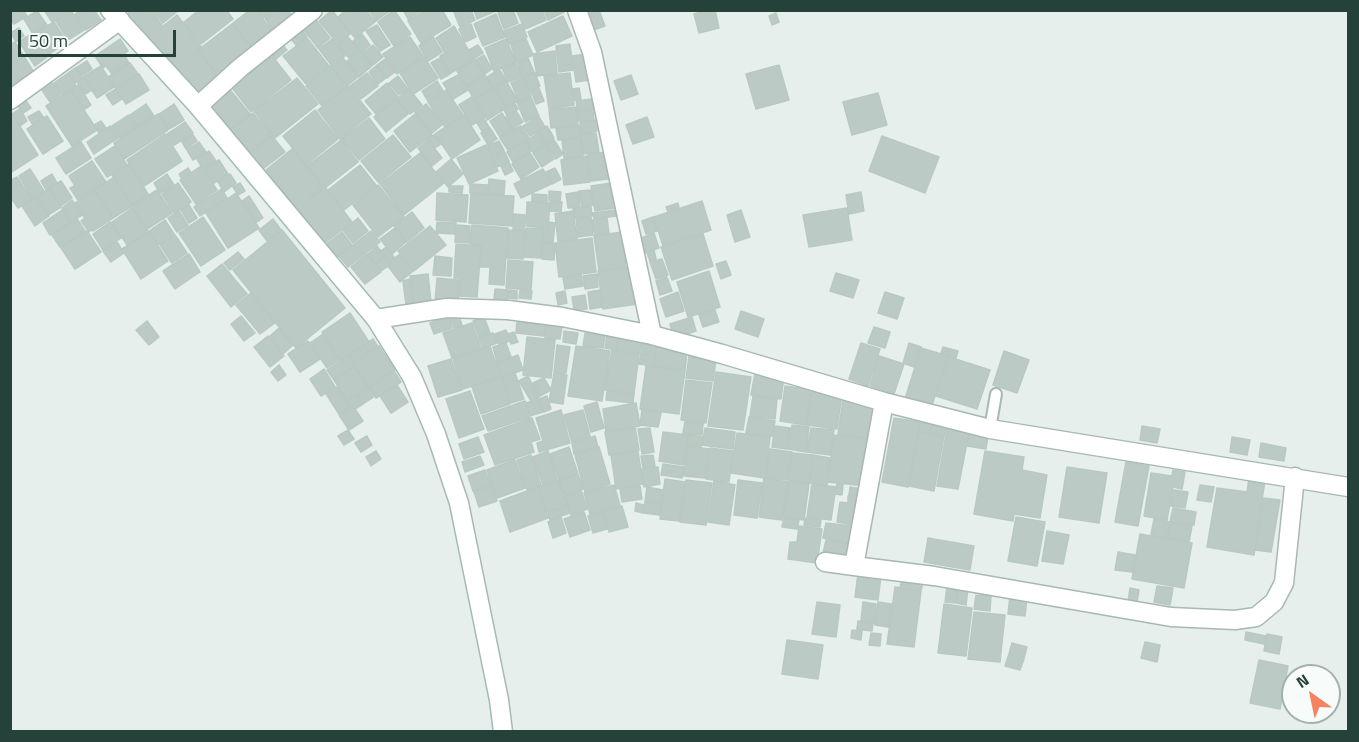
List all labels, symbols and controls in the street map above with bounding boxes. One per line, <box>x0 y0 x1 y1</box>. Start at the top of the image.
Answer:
scale bar <box>21 18 178 56</box>
text: 50 m <box>29 27 68 54</box>
north arrow <box>1281 664 1341 724</box>
text: N <box>1291 667 1313 694</box>

